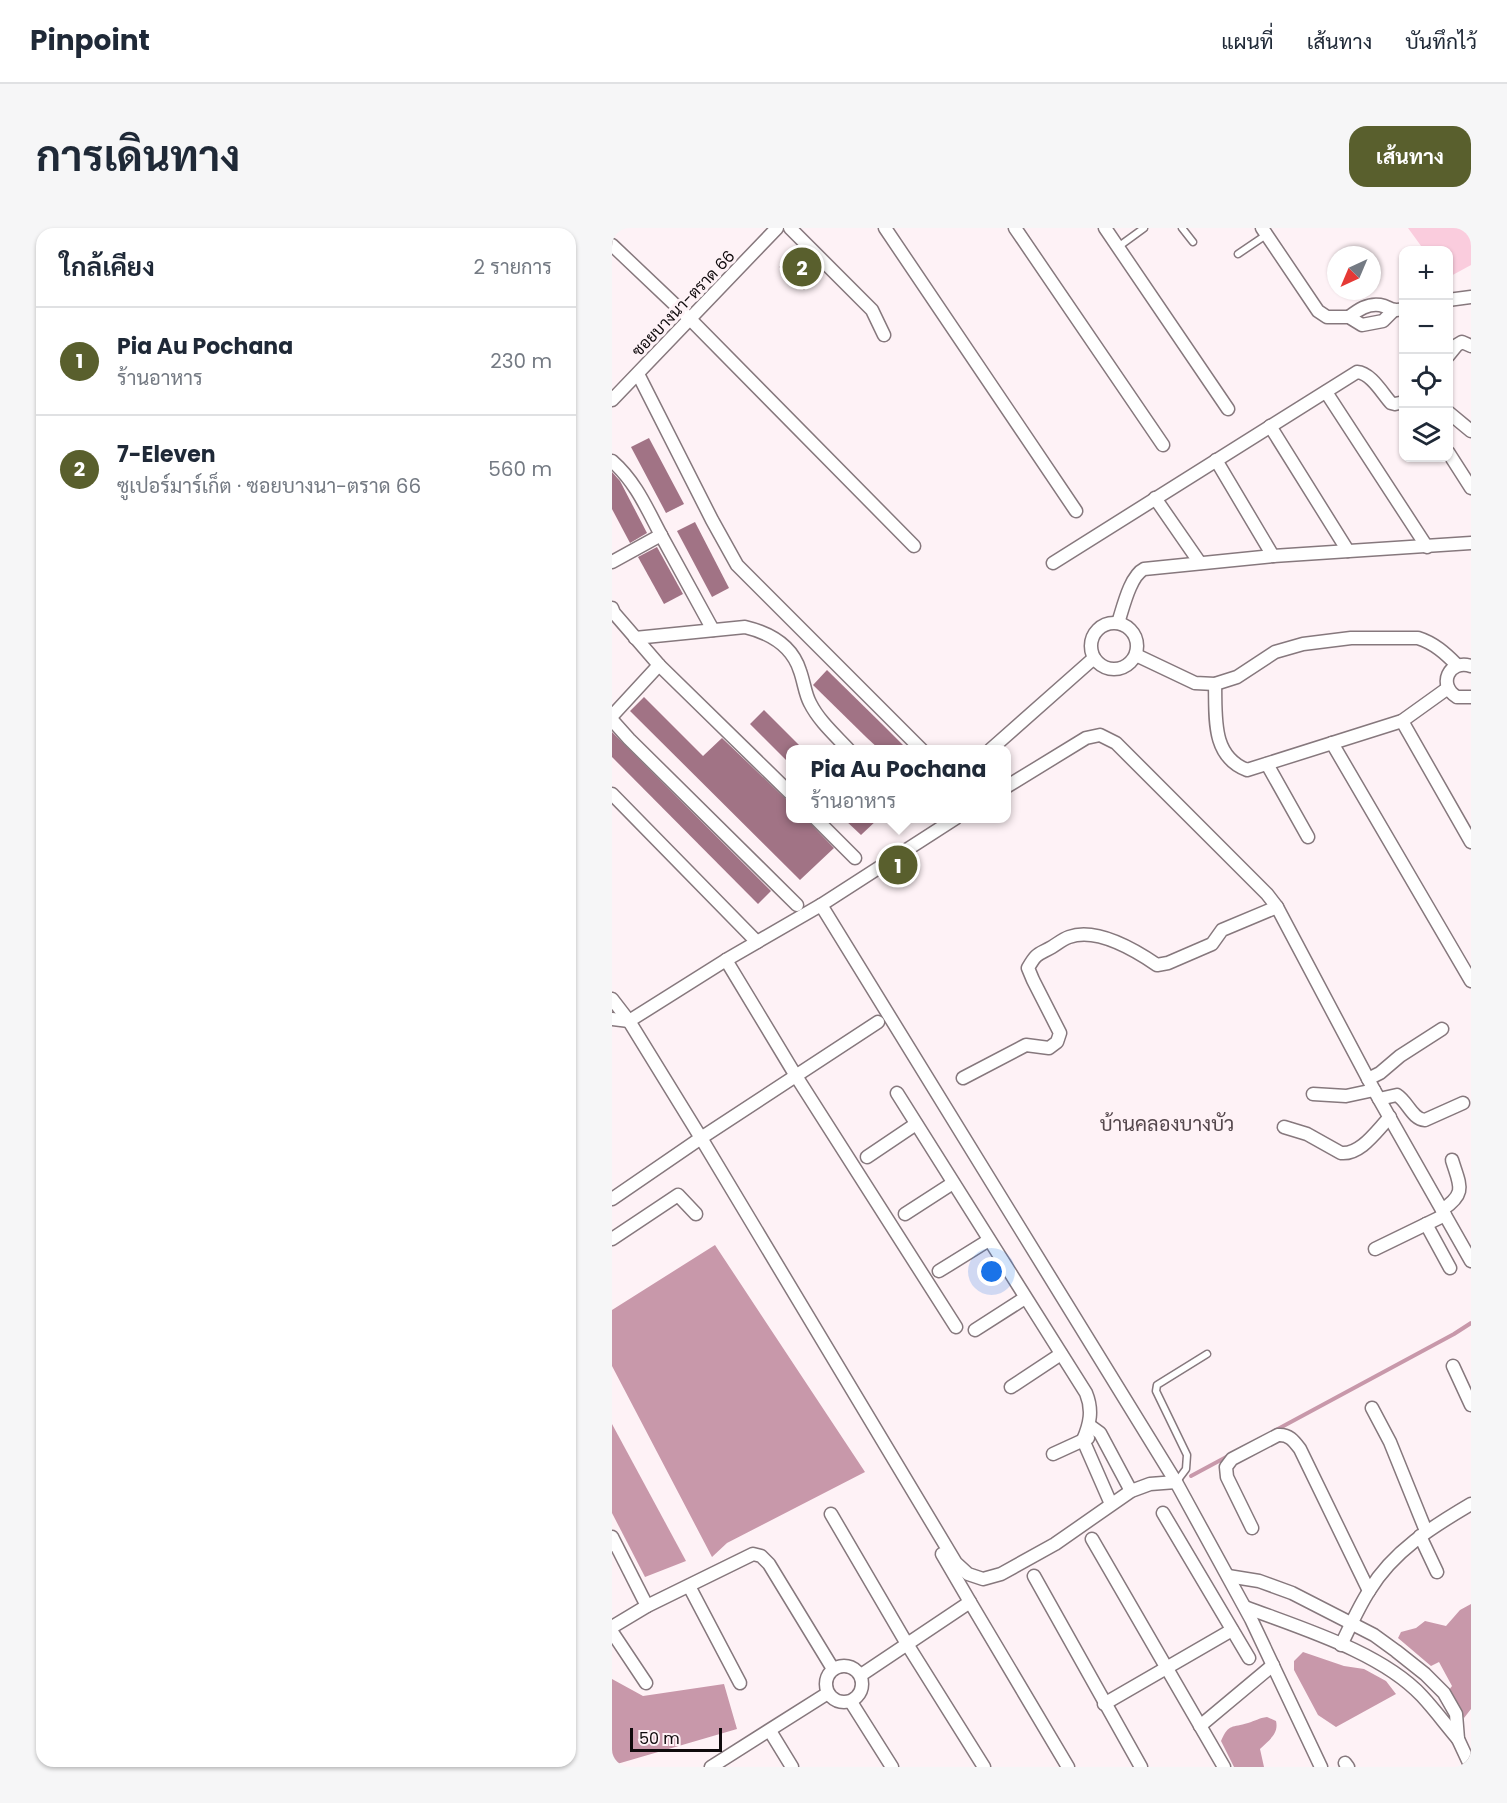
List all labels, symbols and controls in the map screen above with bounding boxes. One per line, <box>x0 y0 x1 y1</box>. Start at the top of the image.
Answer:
text: Pinpoint <box>30 21 150 60</box>
text: แผนที่ <box>1221 27 1274 56</box>
text: เส้นทาง <box>1307 27 1372 56</box>
text: บันทึกไว้ <box>1405 27 1477 56</box>
button: เส้นทาง <box>1349 126 1471 187</box>
text: การเดินทาง <box>36 127 240 186</box>
pin: 2 <box>782 244 822 290</box>
street label: ซอยบางนา-ตราด 66 <box>627 245 740 362</box>
north arrow <box>1327 246 1381 300</box>
map controls <box>1399 246 1453 462</box>
button: + <box>1399 246 1453 300</box>
text: ใกล้เคียง <box>60 249 155 285</box>
text: 2 รายการ <box>473 253 552 281</box>
button: − <box>1399 300 1453 354</box>
text: Pia Au Pochana <box>117 331 293 362</box>
text: 1 <box>76 347 83 375</box>
text: 230 m <box>490 347 552 375</box>
button: locate <box>1399 354 1453 408</box>
text: ร้านอาหาร <box>117 364 203 392</box>
button: layers <box>1399 408 1453 462</box>
text: 7-Eleven <box>117 439 216 470</box>
text: 2 <box>74 455 85 483</box>
text: 560 m <box>488 455 552 483</box>
text: ซูเปอร์มาร์เก็ต · ซอยบางนา-ตราด 66 <box>117 472 421 500</box>
popup <box>786 745 1011 823</box>
text: Pia Au Pochana <box>810 754 987 785</box>
text: ร้านอาหาร <box>810 787 896 815</box>
pin: 1 <box>878 842 918 888</box>
district label: บ้านคลองบางบัว <box>1100 1110 1234 1138</box>
your location <box>977 1257 1006 1286</box>
scale bar <box>630 1725 722 1752</box>
text: 50 m <box>639 1727 680 1750</box>

